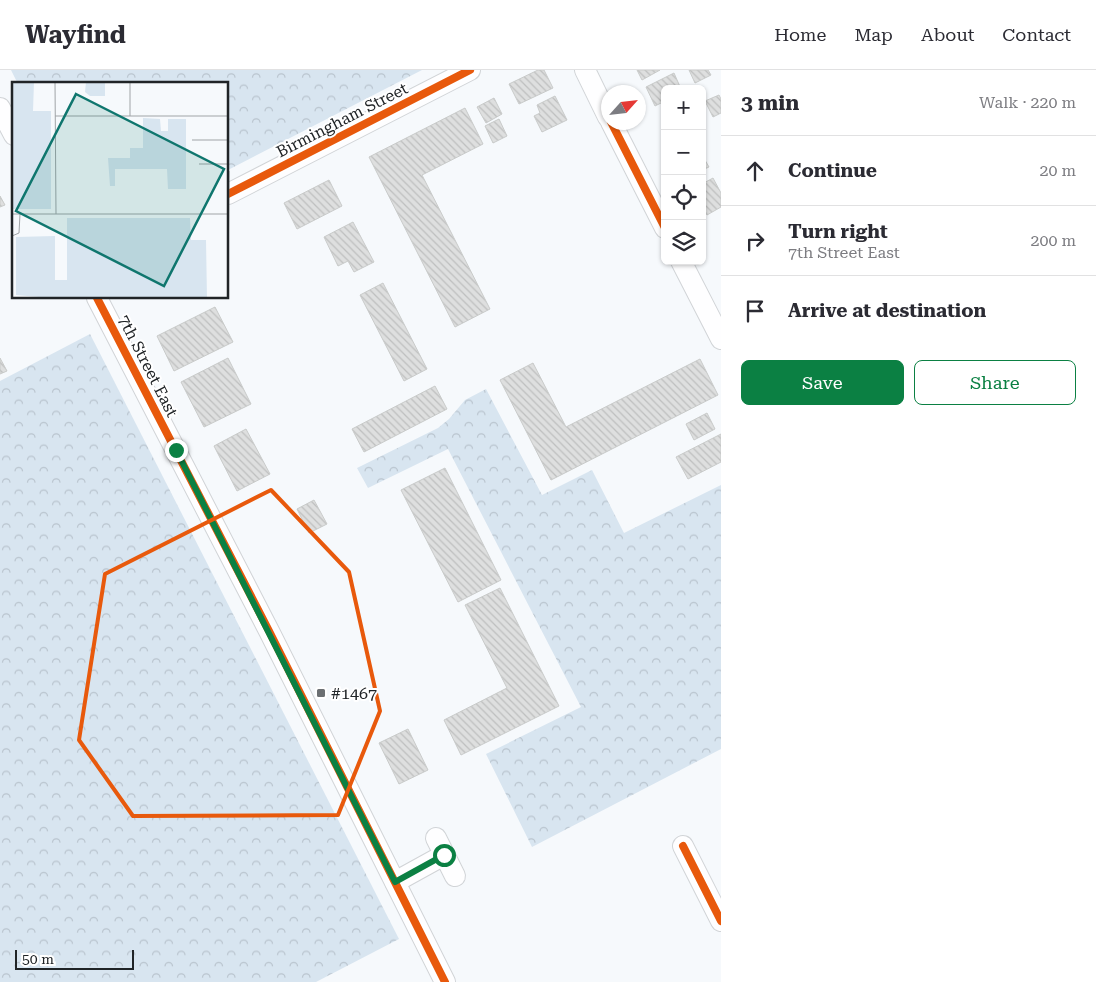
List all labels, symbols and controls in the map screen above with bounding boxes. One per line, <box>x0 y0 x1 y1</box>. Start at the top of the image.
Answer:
text: Wayfind <box>25 21 126 49</box>
text: Home <box>774 24 826 45</box>
text: Map <box>854 24 893 45</box>
text: About <box>921 24 974 45</box>
text: Contact <box>1002 24 1071 45</box>
street label: Birmingham Street <box>273 79 411 161</box>
inset map <box>12 82 229 299</box>
north arrow <box>601 85 646 130</box>
map controls <box>661 85 706 265</box>
button: + <box>661 85 706 130</box>
text: 3 min <box>741 91 799 115</box>
text: Walk · 220 m <box>979 93 1076 112</box>
button: − <box>661 130 706 175</box>
icon: ahead <box>741 157 769 185</box>
text: Continue <box>788 159 877 182</box>
text: 20 m <box>1039 161 1076 180</box>
button: locate <box>661 175 706 220</box>
button: layers <box>661 220 706 265</box>
text: Turn right <box>788 220 888 243</box>
icon: right <box>741 227 769 255</box>
text: 200 m <box>1030 231 1076 250</box>
text: 7th Street East <box>788 243 900 262</box>
icon: arrive <box>741 297 769 325</box>
text: Arrive at destination <box>788 299 986 322</box>
street label: 7th Street East <box>114 312 182 420</box>
button: Save <box>741 360 904 405</box>
button: Share <box>914 360 1076 405</box>
route end <box>165 439 188 462</box>
place label: #1467 <box>331 684 377 703</box>
marker: #1467 <box>315 687 327 699</box>
route start <box>433 844 456 867</box>
scale bar <box>15 947 134 970</box>
text: 50 m <box>22 951 54 967</box>

